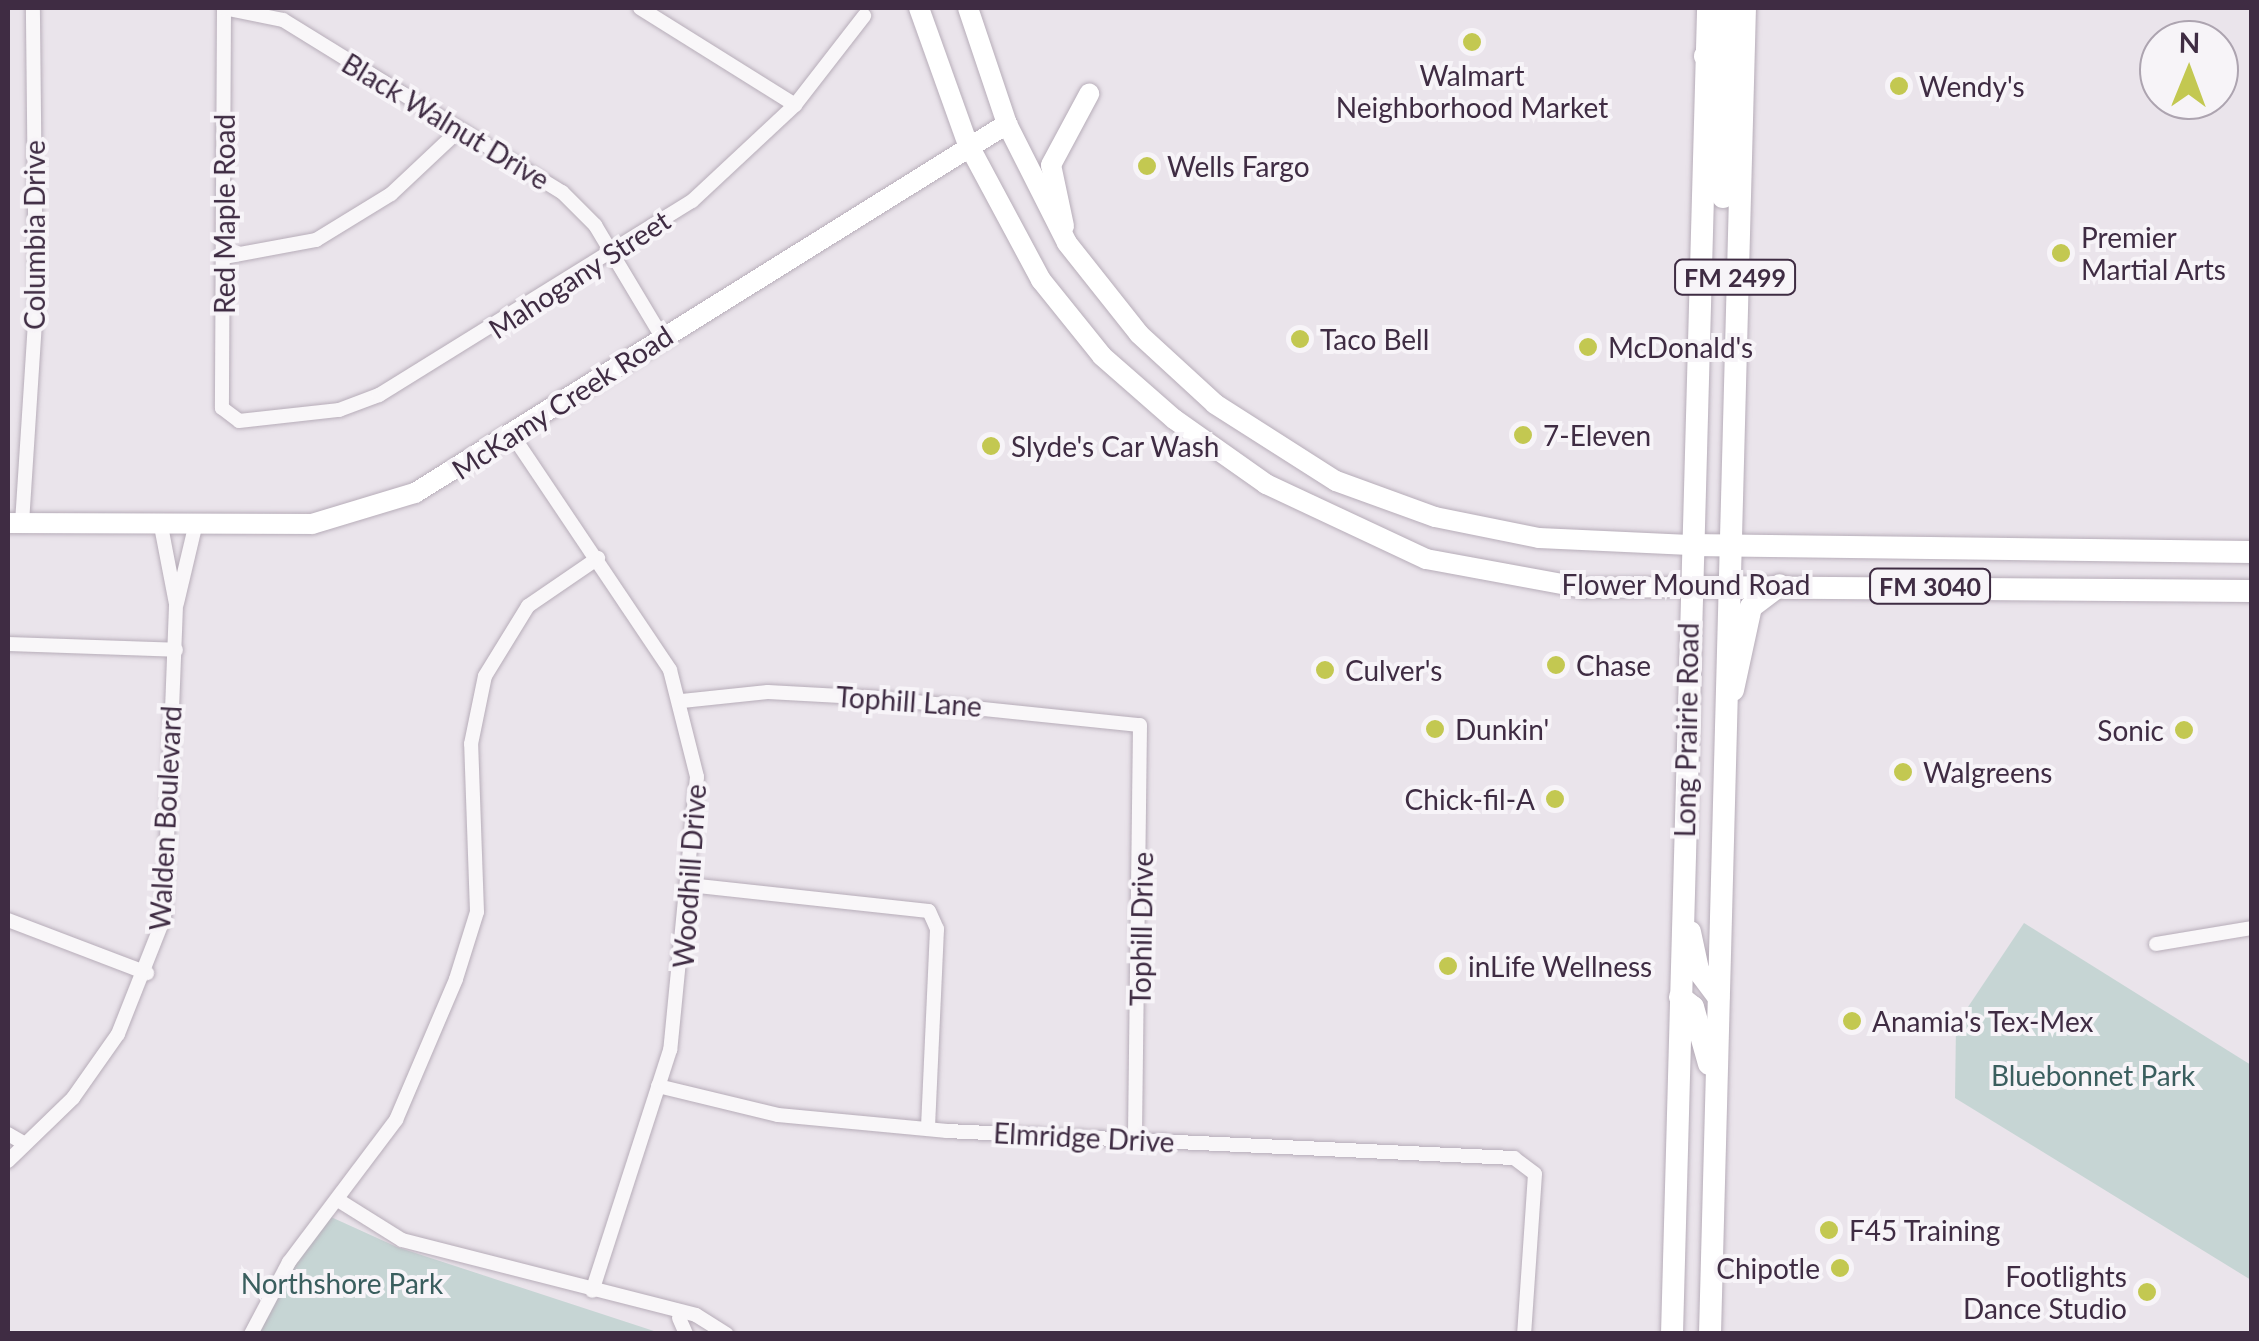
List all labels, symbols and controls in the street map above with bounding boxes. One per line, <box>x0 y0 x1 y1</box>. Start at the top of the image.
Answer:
north arrow <box>2139 20 2239 120</box>
text: N <box>2178 25 2201 59</box>
marker: Walmart Neighborhood Market <box>1461 31 1483 53</box>
street label: Black Walnut Drive <box>336 46 556 196</box>
place label: Walmart Neighborhood Market <box>1336 58 1608 124</box>
place label: Wendy's <box>1919 69 2025 103</box>
marker: Wendy's <box>1888 75 1910 97</box>
street label: Red Maple Road <box>207 114 241 314</box>
street label: Columbia Drive <box>17 140 51 330</box>
place label: Wells Fargo <box>1167 149 1310 183</box>
marker: Wells Fargo <box>1136 155 1158 177</box>
street label: Mahogany Street <box>482 203 676 345</box>
place label: Premier Martial Arts <box>2081 220 2227 286</box>
marker: Premier Martial Arts <box>2050 242 2072 264</box>
road number: FM 2499 <box>1672 257 1798 297</box>
street label: McKamy Creek Road <box>445 318 679 486</box>
place label: Taco Bell <box>1320 322 1429 356</box>
marker: Taco Bell <box>1289 328 1311 350</box>
place label: McDonald's <box>1608 330 1753 364</box>
marker: McDonald's <box>1577 336 1599 358</box>
place label: 7-Eleven <box>1543 418 1651 452</box>
marker: 7-Eleven <box>1512 424 1534 446</box>
place label: Slyde's Car Wash <box>1011 429 1220 463</box>
marker: Slyde's Car Wash <box>980 435 1002 457</box>
road number: FM 3040 <box>1868 566 1992 606</box>
street label: Flower Mound Road <box>1561 567 1811 601</box>
street label: Long Prairie Road <box>1667 622 1705 838</box>
place label: Chase <box>1576 648 1651 682</box>
place label: Culver's <box>1345 653 1442 687</box>
marker: Chase <box>1545 654 1567 676</box>
marker: Culver's <box>1314 659 1336 681</box>
street label: Tophill Lane <box>835 679 983 723</box>
street label: Walden Boulevard <box>142 705 188 931</box>
place label: Dunkin' <box>1455 712 1549 746</box>
place label: Sonic <box>2097 713 2164 747</box>
marker: Dunkin' <box>1424 718 1446 740</box>
marker: Sonic <box>2173 719 2195 741</box>
place label: Walgreens <box>1923 755 2052 789</box>
marker: Walgreens <box>1892 761 1914 783</box>
place label: Chick-fil-A <box>1405 782 1535 816</box>
street label: Woodhill Drive <box>666 783 712 969</box>
marker: Chick-fil-A <box>1544 788 1566 810</box>
street label: Tophill Drive <box>1123 852 1159 1006</box>
place label: inLife Wellness <box>1468 949 1653 983</box>
marker: inLife Wellness <box>1437 955 1459 977</box>
place label: Anamia's Tex-Mex <box>1872 1004 2094 1038</box>
marker: Anamia's Tex-Mex <box>1841 1010 1863 1032</box>
park label: Bluebonnet Park <box>1991 1058 2195 1092</box>
street label: Elmridge Drive <box>993 1115 1175 1159</box>
place label: F45 Training <box>1849 1213 2001 1247</box>
marker: F45 Training <box>1818 1219 1840 1241</box>
place label: Chipotle <box>1716 1251 1820 1285</box>
marker: Chipotle <box>1829 1257 1851 1279</box>
place label: Footlights Dance Studio <box>1963 1259 2127 1325</box>
park label: Northshore Park <box>241 1266 443 1300</box>
marker: Footlights Dance Studio <box>2136 1281 2158 1303</box>

